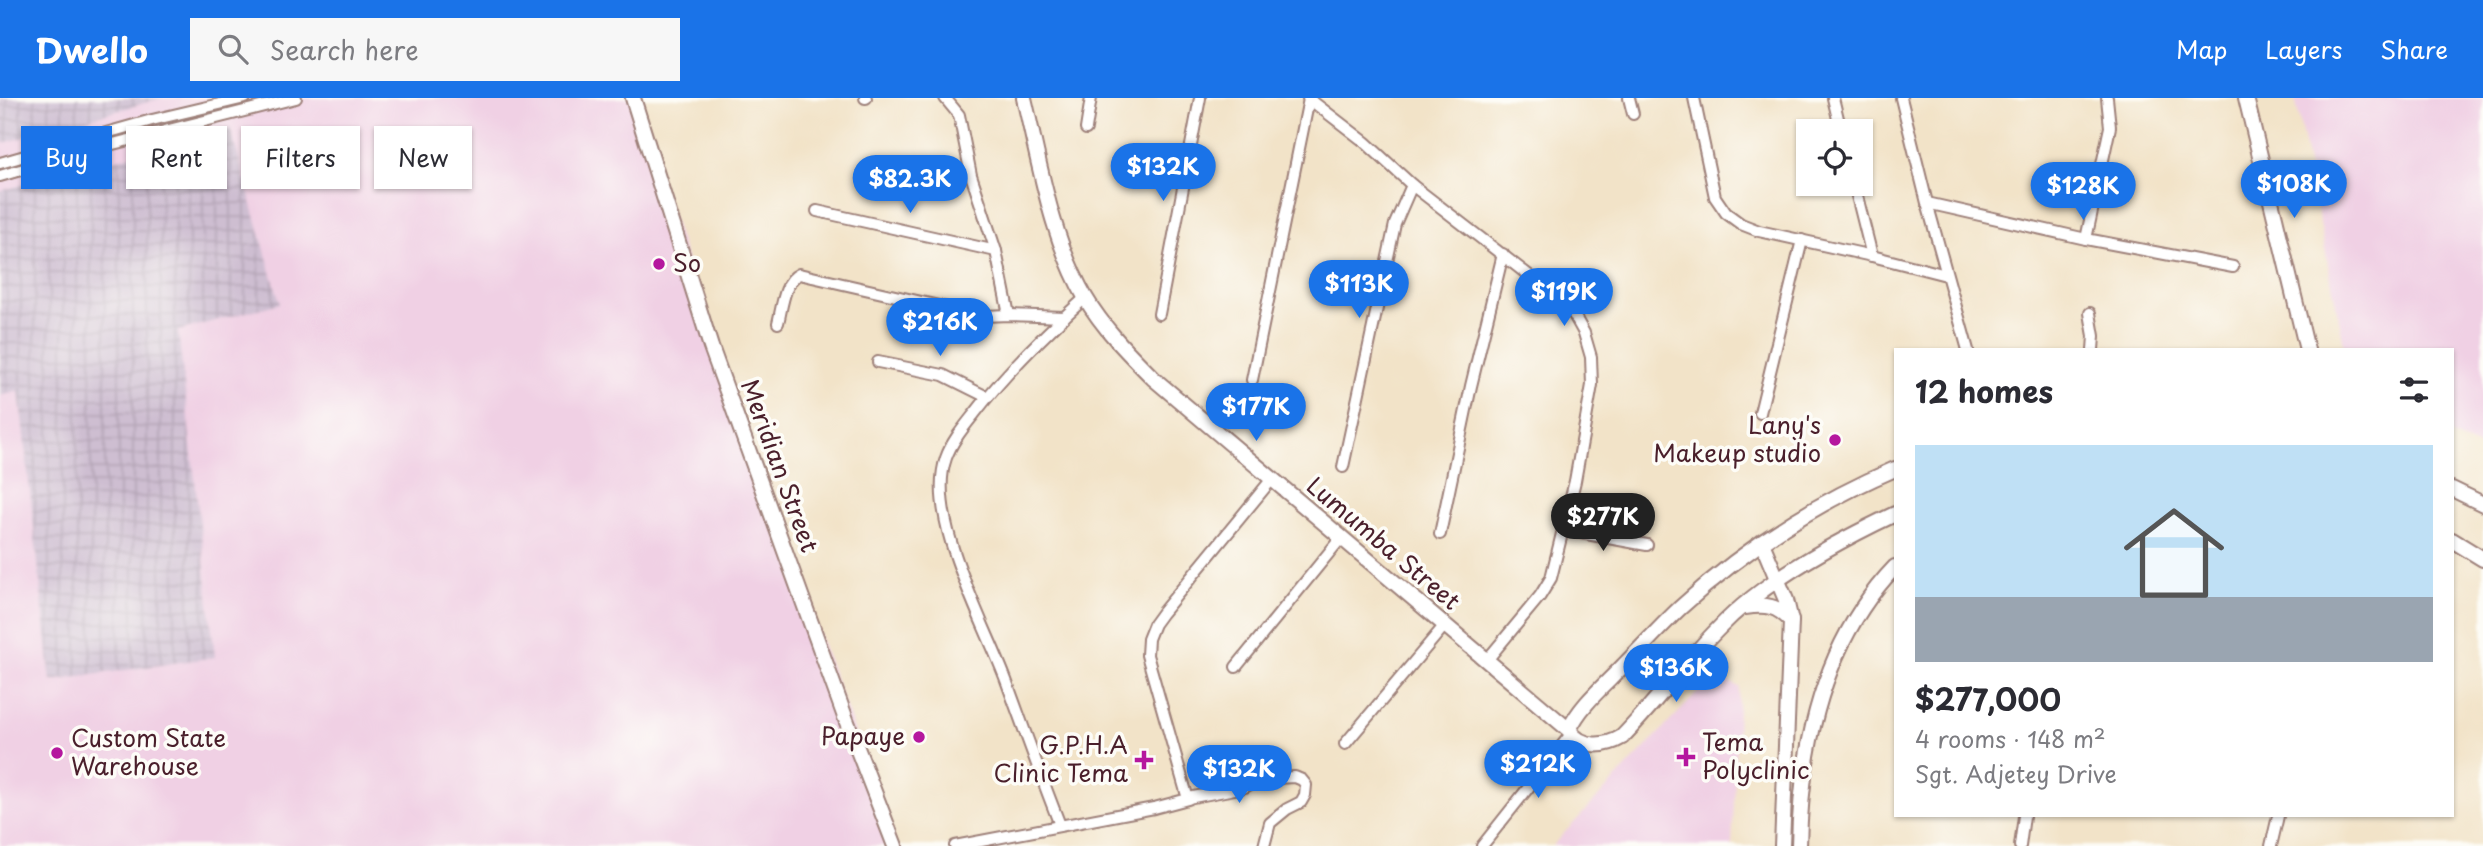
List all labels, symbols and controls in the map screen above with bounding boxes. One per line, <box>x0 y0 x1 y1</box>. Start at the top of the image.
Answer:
search box <box>190 18 680 81</box>
text: Dwello <box>35 24 148 74</box>
icon: search <box>214 30 252 68</box>
text: Search here <box>270 30 419 69</box>
text: Map <box>2176 31 2227 67</box>
text: Layers <box>2265 31 2342 67</box>
text: Share <box>2380 31 2448 67</box>
map controls <box>1796 119 1873 196</box>
button: locate <box>1796 119 1873 196</box>
chip: Buy <box>21 126 112 189</box>
chip: Rent <box>126 126 227 189</box>
chip: Filters <box>241 126 360 189</box>
chip: New <box>374 126 472 189</box>
pin: $132K <box>1114 144 1212 203</box>
text: $132K <box>1127 148 1199 183</box>
pin: $82.3K <box>853 156 967 215</box>
text: $82.3K <box>869 160 951 195</box>
pin: $108K <box>2245 160 2343 220</box>
pin: $128K <box>2034 162 2132 222</box>
text: $108K <box>2257 165 2331 200</box>
text: $128K <box>2047 167 2119 202</box>
place label: So <box>673 244 701 280</box>
marker: So <box>651 256 667 272</box>
pin: $113K <box>1310 260 1408 320</box>
text: $113K <box>1325 265 1393 300</box>
pin: $119K <box>1515 268 1613 328</box>
text: $119K <box>1531 273 1597 308</box>
pin: $216K <box>891 299 989 358</box>
text: $216K <box>902 303 978 338</box>
text: 12 homes <box>1915 368 2053 413</box>
icon: filters <box>2395 371 2433 409</box>
street label: Meridian Street <box>733 374 829 557</box>
pin: $177K <box>1207 384 1305 443</box>
text: $177K <box>1222 388 1290 423</box>
place label: Lany's Makeup studio <box>1653 406 1821 470</box>
marker: Lany's Makeup studio <box>1827 432 1843 448</box>
street label: Lumumba Street <box>1300 467 1469 618</box>
icon: home <box>2111 490 2237 616</box>
pin: $277K <box>1554 494 1652 553</box>
text: $277K <box>1567 498 1639 533</box>
pin: $136K <box>1627 644 1725 704</box>
text: $136K <box>1639 649 1713 684</box>
text: $277,000 <box>1915 676 2061 721</box>
place label: Papaye <box>821 717 905 753</box>
place label: Custom State Warehouse <box>71 719 226 783</box>
text: 4 rooms · 148 m² <box>1915 721 2106 756</box>
place label: Tema Polyclinic <box>1702 723 1810 787</box>
place label: G.P.H.A Clinic Tema <box>994 726 1128 790</box>
marker: Papaye <box>911 729 927 745</box>
pin: $212K <box>1489 740 1587 800</box>
marker: Custom State Warehouse <box>49 745 65 761</box>
text: $212K <box>1500 745 1576 780</box>
pin: $132K <box>1190 746 1288 805</box>
marker: Tema Polyclinic <box>1676 747 1696 767</box>
marker: G.P.H.A Clinic Tema <box>1134 750 1154 770</box>
text: $132K <box>1203 750 1275 785</box>
text: Sgt. Adjetey Drive <box>1915 756 2117 791</box>

